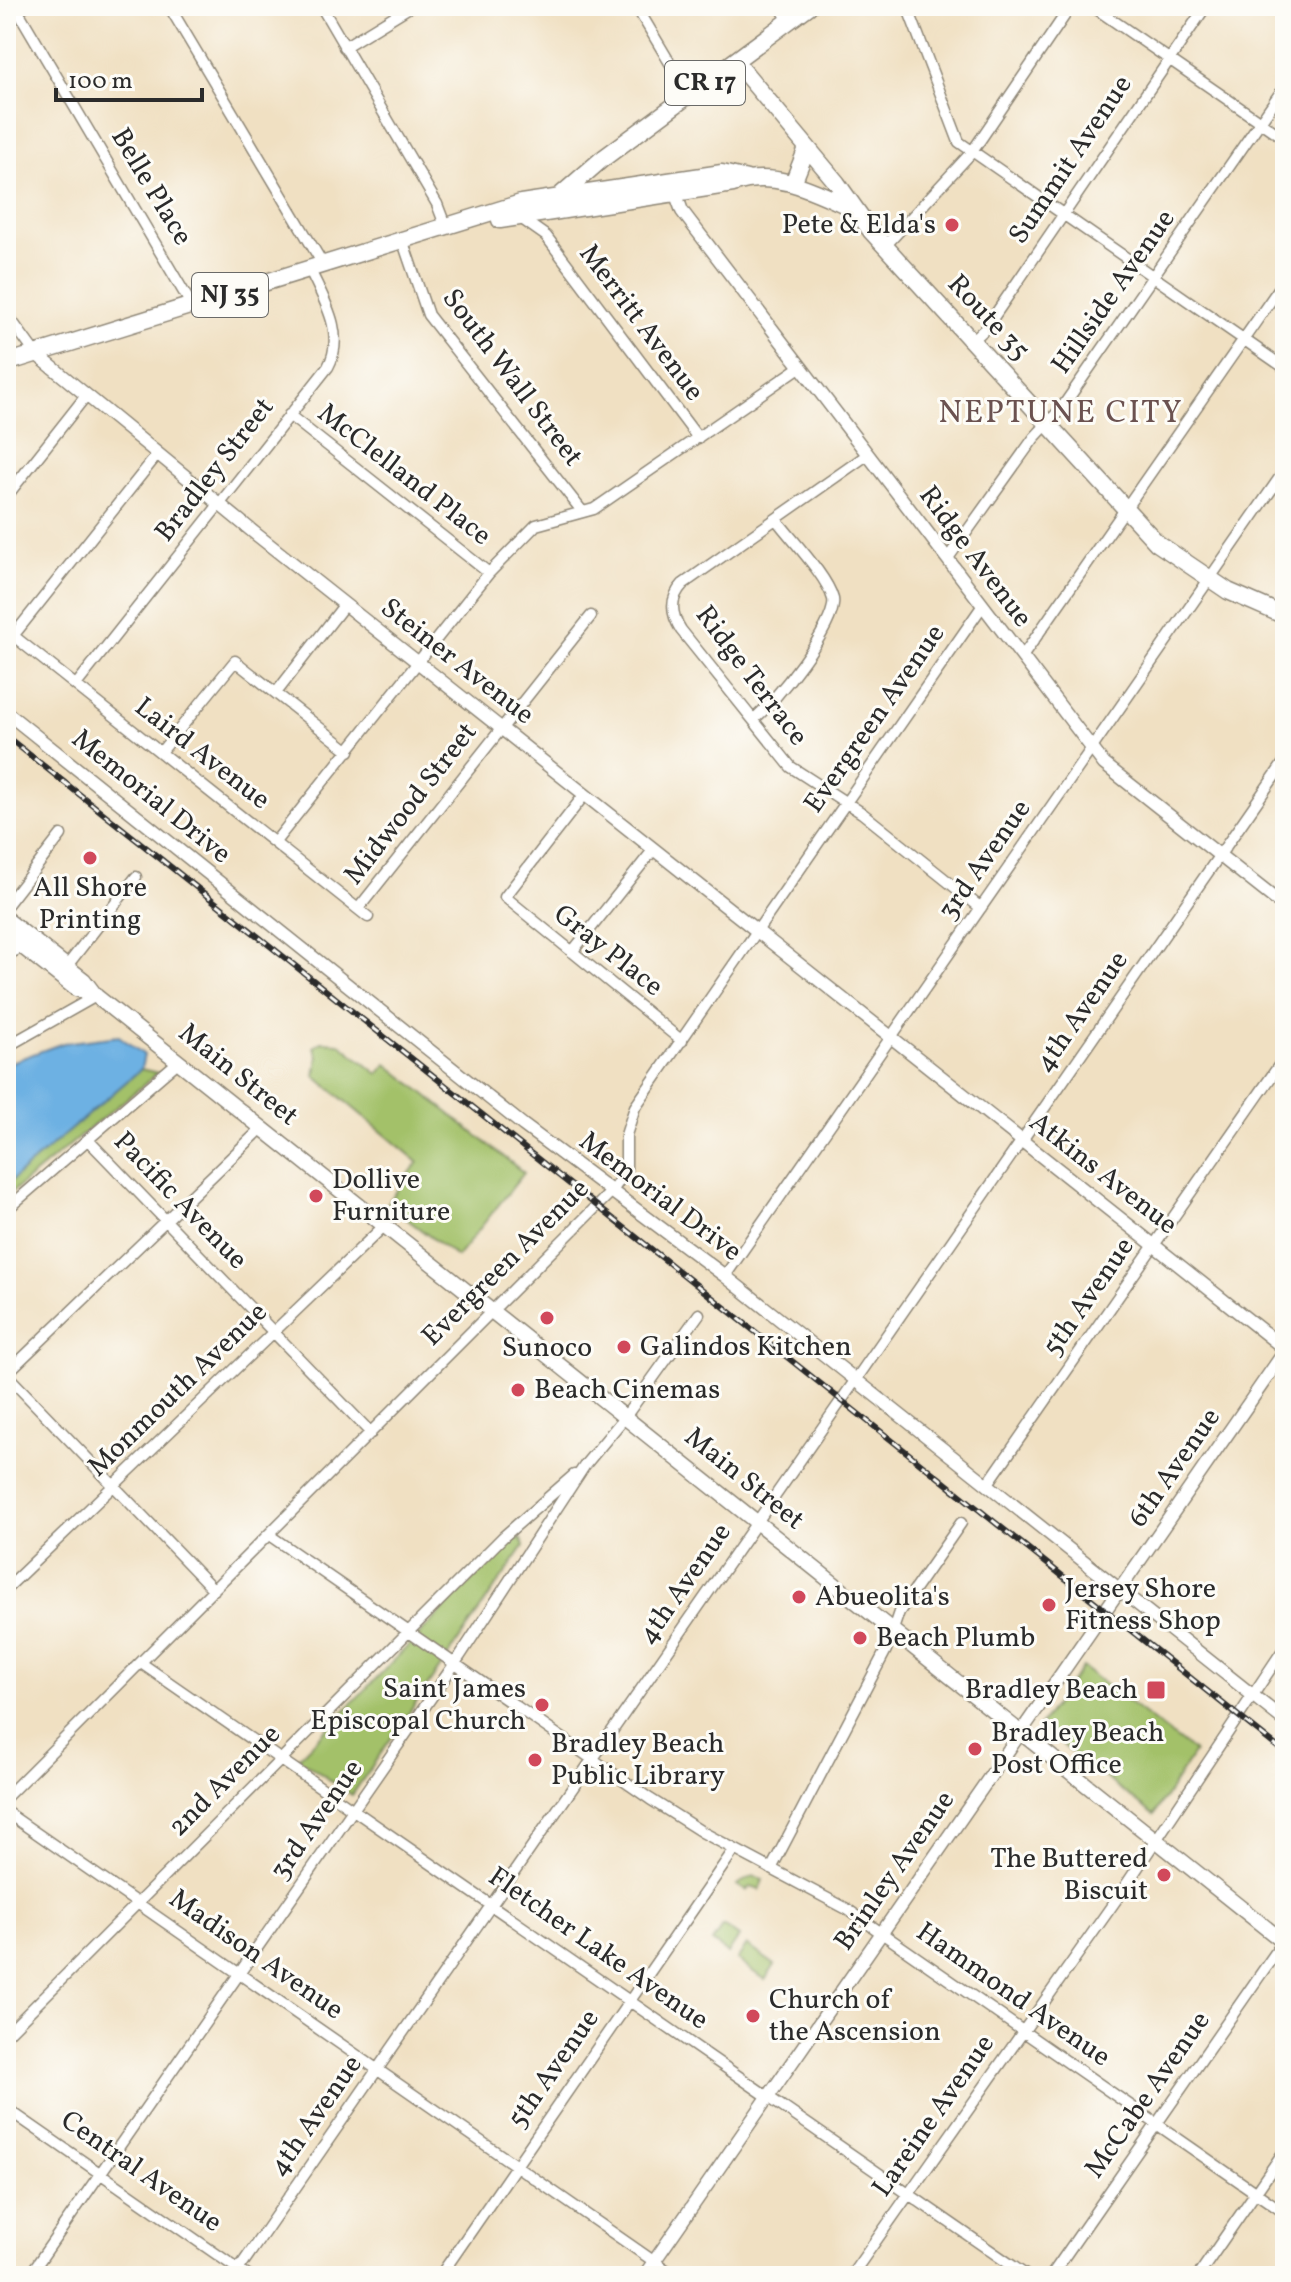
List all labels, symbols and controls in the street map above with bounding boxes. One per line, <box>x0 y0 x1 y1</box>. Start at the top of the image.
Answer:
scale bar <box>56 52 202 102</box>
road number: CR 17 <box>665 61 745 105</box>
text: 100 m <box>68 65 133 99</box>
street label: Summit Avenue <box>1000 68 1142 252</box>
street label: Belle Place <box>101 121 201 253</box>
street label: Hillside Avenue <box>1043 202 1185 382</box>
place label: Pete & Elda's <box>782 206 936 245</box>
marker: Pete & Elda's <box>943 216 961 234</box>
street label: Merritt Avenue <box>569 236 713 410</box>
street label: Route 35 <box>938 266 1038 370</box>
road number: NJ 35 <box>192 273 268 317</box>
street label: South Wall Street <box>432 281 592 475</box>
street label: Bradley Street <box>146 390 284 550</box>
district label: NEPTUNE CITY <box>938 392 1184 436</box>
street label: McClelland Place <box>309 395 499 555</box>
street label: Ridge Avenue <box>909 478 1041 636</box>
street label: Steiner Avenue <box>372 589 542 735</box>
street label: Ridge Terrace <box>685 598 817 754</box>
street label: Evergreen Avenue <box>795 617 955 821</box>
street label: Laird Avenue <box>126 689 278 819</box>
street label: Midwood Street <box>335 715 487 893</box>
street label: Memorial Drive <box>63 721 239 873</box>
street label: 3rd Avenue <box>929 792 1041 928</box>
marker: All Shore Printing <box>81 849 99 867</box>
place label: All Shore Printing <box>33 869 147 940</box>
street label: Gray Place <box>545 896 671 1006</box>
street label: 4th Avenue <box>1026 943 1138 1081</box>
street label: Main Street <box>170 1014 306 1136</box>
street label: Atkins Avenue <box>1021 1104 1185 1244</box>
street label: Pacific Avenue <box>104 1123 256 1279</box>
street label: Memorial Drive <box>570 1123 750 1271</box>
place label: Dollive Furniture <box>332 1161 450 1232</box>
street label: Evergreen Avenue <box>413 1170 599 1356</box>
marker: Dollive Furniture <box>307 1187 325 1205</box>
street label: 5th Avenue <box>1034 1230 1144 1364</box>
street label: Monmouth Avenue <box>79 1294 277 1486</box>
marker: Sunoco <box>538 1309 556 1327</box>
place label: Galindos Kitchen <box>640 1328 852 1367</box>
place label: Sunoco <box>502 1329 592 1368</box>
marker: Galindos Kitchen <box>615 1338 633 1356</box>
place label: Beach Cinemas <box>534 1371 720 1410</box>
marker: Beach Cinemas <box>509 1381 527 1399</box>
street label: 6th Avenue <box>1119 1400 1231 1536</box>
street label: Main Street <box>676 1418 812 1540</box>
street label: 4th Avenue <box>629 1515 741 1653</box>
place label: Jersey Shore Fitness Shop <box>1065 1570 1221 1641</box>
place label: Abueolita's <box>815 1578 950 1617</box>
marker: Abueolita's <box>790 1588 808 1606</box>
marker: Jersey Shore Fitness Shop <box>1040 1596 1058 1614</box>
place label: Beach Plumb <box>876 1619 1035 1658</box>
marker: Beach Plumb <box>851 1629 869 1647</box>
place label: Saint James Episcopal Church <box>310 1670 526 1741</box>
place label: Bradley Beach <box>965 1671 1138 1710</box>
marker: Bradley Beach <box>1145 1679 1167 1701</box>
marker: Saint James Episcopal Church <box>533 1696 551 1714</box>
place label: Bradley Beach Post Office <box>991 1714 1164 1785</box>
street label: 2nd Avenue <box>160 1716 290 1846</box>
place label: Bradley Beach Public Library <box>551 1725 725 1796</box>
marker: Bradley Beach Post Office <box>966 1740 984 1758</box>
marker: Bradley Beach Public Library <box>526 1751 544 1769</box>
street label: 3rd Avenue <box>261 1752 373 1888</box>
street label: Brinley Avenue <box>825 1783 965 1959</box>
place label: The Buttered Biscuit <box>990 1840 1148 1911</box>
street label: Fletcher Lake Avenue <box>480 1858 716 2040</box>
marker: The Buttered Biscuit <box>1155 1866 1173 1884</box>
street label: Madison Avenue <box>161 1880 351 2030</box>
street label: Hammond Avenue <box>908 1913 1118 2077</box>
place label: Church of the Ascension <box>769 1981 941 2052</box>
street label: 5th Avenue <box>499 2002 609 2136</box>
street label: McCabe Avenue <box>1076 2004 1220 2186</box>
marker: Church of the Ascension <box>744 2007 762 2025</box>
street label: Lareine Avenue <box>863 2027 1005 2205</box>
street label: 4th Avenue <box>260 2047 372 2185</box>
street label: Central Avenue <box>52 2102 230 2242</box>

